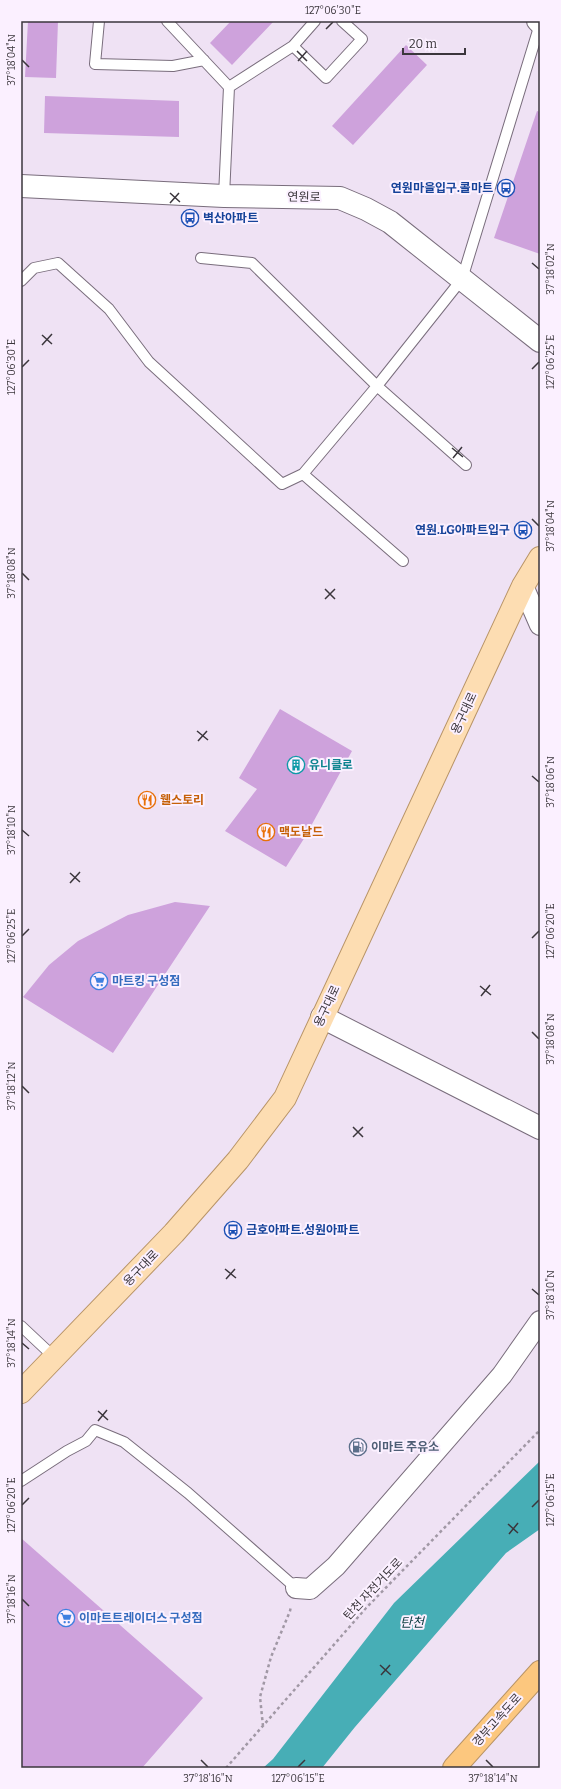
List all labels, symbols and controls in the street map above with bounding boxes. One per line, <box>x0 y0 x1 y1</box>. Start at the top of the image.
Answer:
text: 127°06'30"E <box>305 5 361 17</box>
scale bar <box>403 30 465 56</box>
text: 37°18'04"N <box>6 34 18 86</box>
text: 20 m <box>409 37 438 51</box>
bus stop icon: 연원마을입구.콜마트 <box>496 178 516 198</box>
place label: 연원마을입구.콜마트 <box>391 181 493 195</box>
street label: 연원로 <box>287 190 321 204</box>
bus stop icon: 벽산아파트 <box>180 208 200 228</box>
place label: 벽산아파트 <box>203 211 258 225</box>
text: 37°18'02"N <box>545 243 557 295</box>
text: 127°06'25"E <box>545 335 557 389</box>
text: 127°06'30"E <box>6 339 18 395</box>
text: 37°18'04"N <box>545 500 557 552</box>
bus stop icon: 연원.LG아파트입구 <box>513 520 533 540</box>
place label: 연원.LG아파트입구 <box>415 523 510 537</box>
text: 37°18'08"N <box>6 547 18 599</box>
street label: 용구대로 <box>448 690 480 736</box>
building icon: 유니클로 <box>286 755 306 775</box>
text: 37°18'06"N <box>545 756 557 808</box>
place label: 유니클로 <box>309 758 353 772</box>
restaurant icon: 웰스토리 <box>137 790 157 810</box>
place label: 웰스토리 <box>160 793 204 807</box>
text: 37°18'10"N <box>6 805 18 855</box>
restaurant icon: 맥도날드 <box>256 822 276 842</box>
place label: 맥도날드 <box>279 825 323 839</box>
text: 127°06'20"E <box>545 903 557 959</box>
text: 127°06'25"E <box>6 909 18 963</box>
supermarket icon: 마트킹 구성점 <box>89 971 109 991</box>
place label: 마트킹 구성점 <box>112 974 180 988</box>
street label: 용구대로 <box>311 983 343 1029</box>
text: 37°18'08"N <box>545 1013 557 1065</box>
text: 37°18'12"N <box>6 1061 18 1110</box>
bus stop icon: 금호아파트.성원아파트 <box>223 1220 243 1240</box>
place label: 금호아파트.성원아파트 <box>246 1223 359 1237</box>
street label: 용구대로 <box>121 1247 161 1289</box>
text: 37°18'10"N <box>545 1270 557 1320</box>
text: 37°18'14"N <box>6 1318 18 1368</box>
fuel station icon: 이마트 주유소 <box>348 1437 368 1457</box>
place label: 이마트 주유소 <box>371 1440 439 1454</box>
text: 127°06'15"E <box>545 1473 557 1527</box>
text: 127°06'20"E <box>6 1477 18 1533</box>
street label: 탄천 자전거도로 <box>341 1555 405 1623</box>
text: 37°18'16"N <box>6 1574 18 1624</box>
supermarket icon: 이마트트레이더스 구성점 <box>56 1608 76 1628</box>
place label: 이마트트레이더스 구성점 <box>79 1611 203 1625</box>
water label: 탄천 <box>400 1615 425 1630</box>
street label: 경부고속도로 <box>470 1691 524 1749</box>
text: 37°18'16"N <box>183 1773 233 1785</box>
text: 127°06'15"E <box>271 1773 325 1785</box>
text: 37°18'14"N <box>468 1773 518 1785</box>

